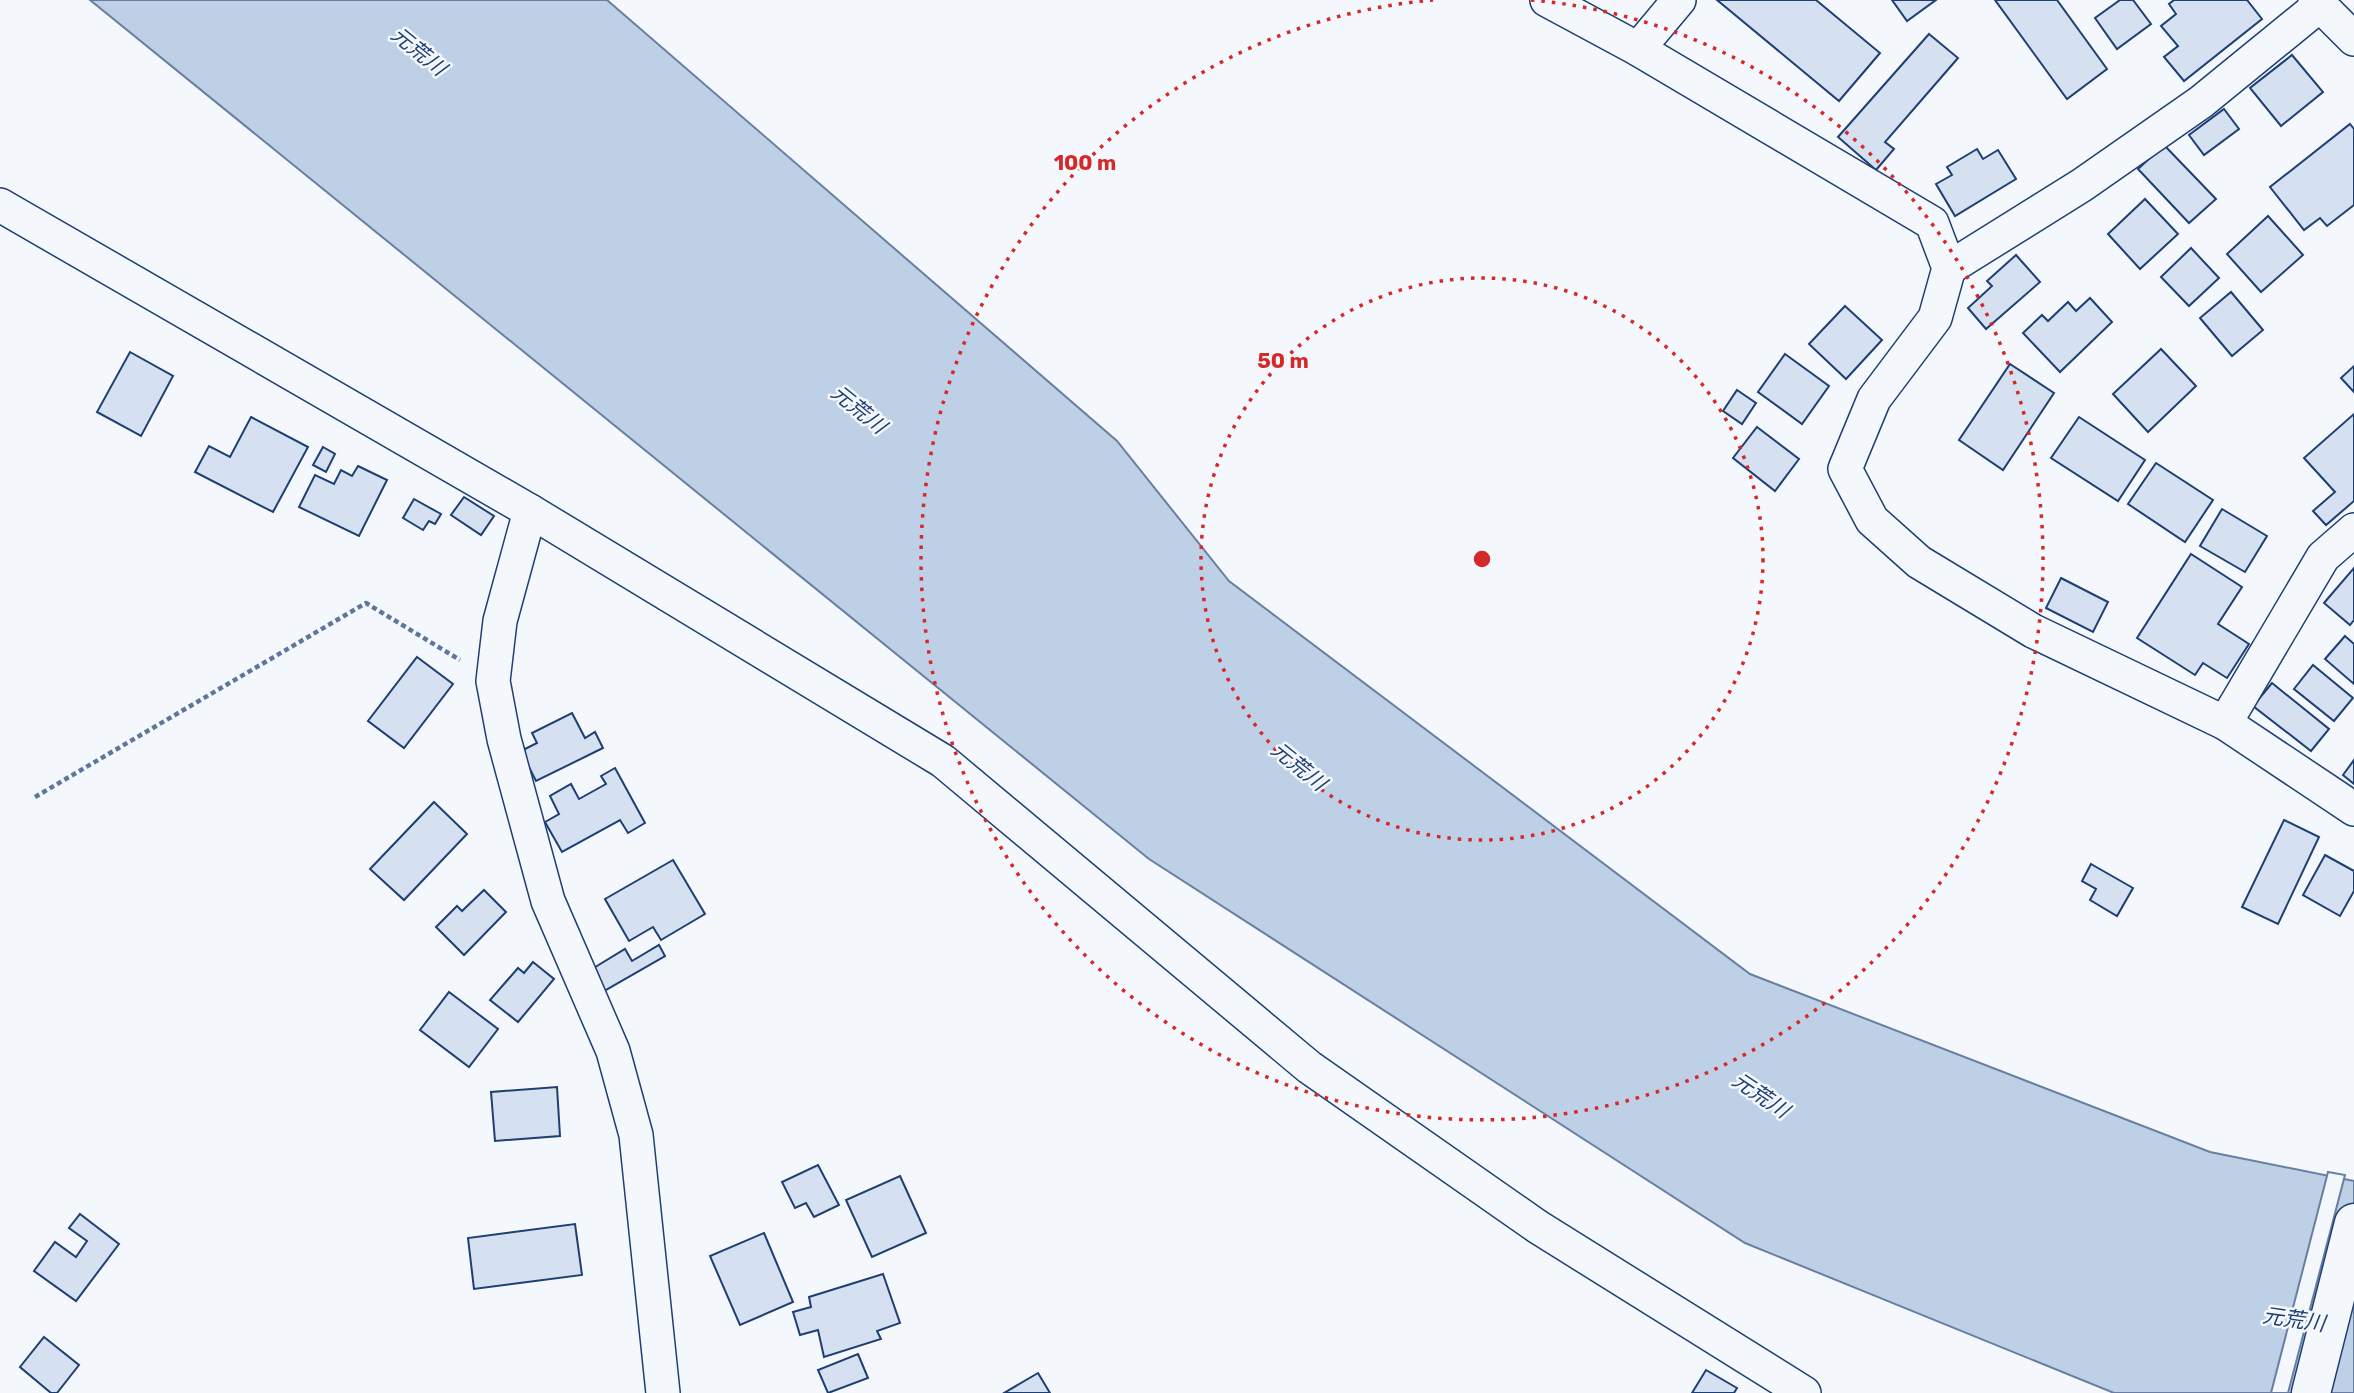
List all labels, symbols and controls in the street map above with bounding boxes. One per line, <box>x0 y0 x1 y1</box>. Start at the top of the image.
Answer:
water label: 元荒川 <box>387 21 453 82</box>
text: 100 m <box>1054 150 1116 175</box>
text: 50 m <box>1257 348 1309 373</box>
water label: 元荒川 <box>827 379 893 440</box>
centre of rings <box>1470 547 1494 571</box>
water label: 元荒川 <box>1267 736 1333 797</box>
water label: 元荒川 <box>1728 1067 1796 1124</box>
water label: 元荒川 <box>2261 1302 2329 1336</box>

